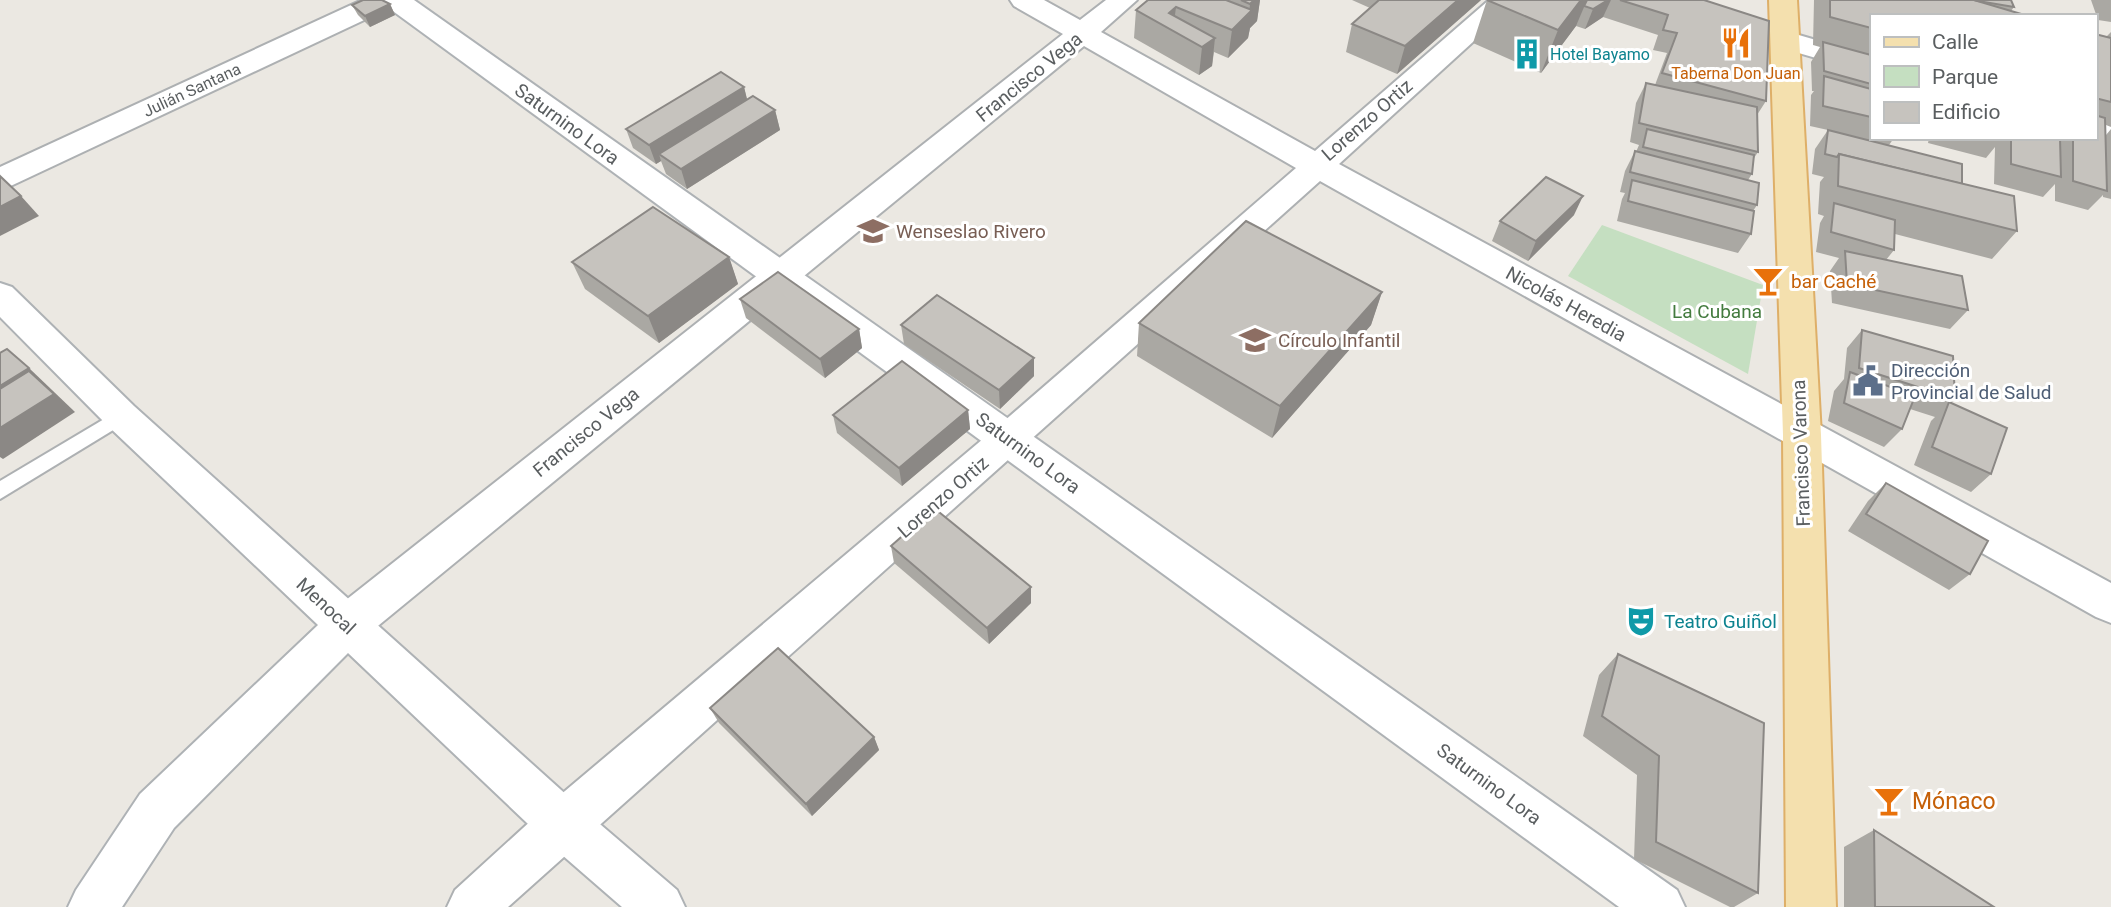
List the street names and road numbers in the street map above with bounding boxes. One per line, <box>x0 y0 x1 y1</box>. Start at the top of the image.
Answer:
street label: Francisco Vega <box>971 27 1087 127</box>
street label: Julián Santana <box>140 59 244 121</box>
street label: Lorenzo Ortiz <box>1317 74 1417 166</box>
street label: Saturnino Lora <box>510 78 624 170</box>
street label: Nicolás Heredia <box>1502 261 1630 347</box>
street label: Francisco Varona <box>1787 379 1815 527</box>
street label: Francisco Vega <box>528 382 644 482</box>
street label: Saturnino Lora <box>971 407 1085 499</box>
street label: Lorenzo Ortiz <box>893 451 993 543</box>
street label: Menocal <box>291 573 361 639</box>
street label: Saturnino Lora <box>1432 738 1546 830</box>

